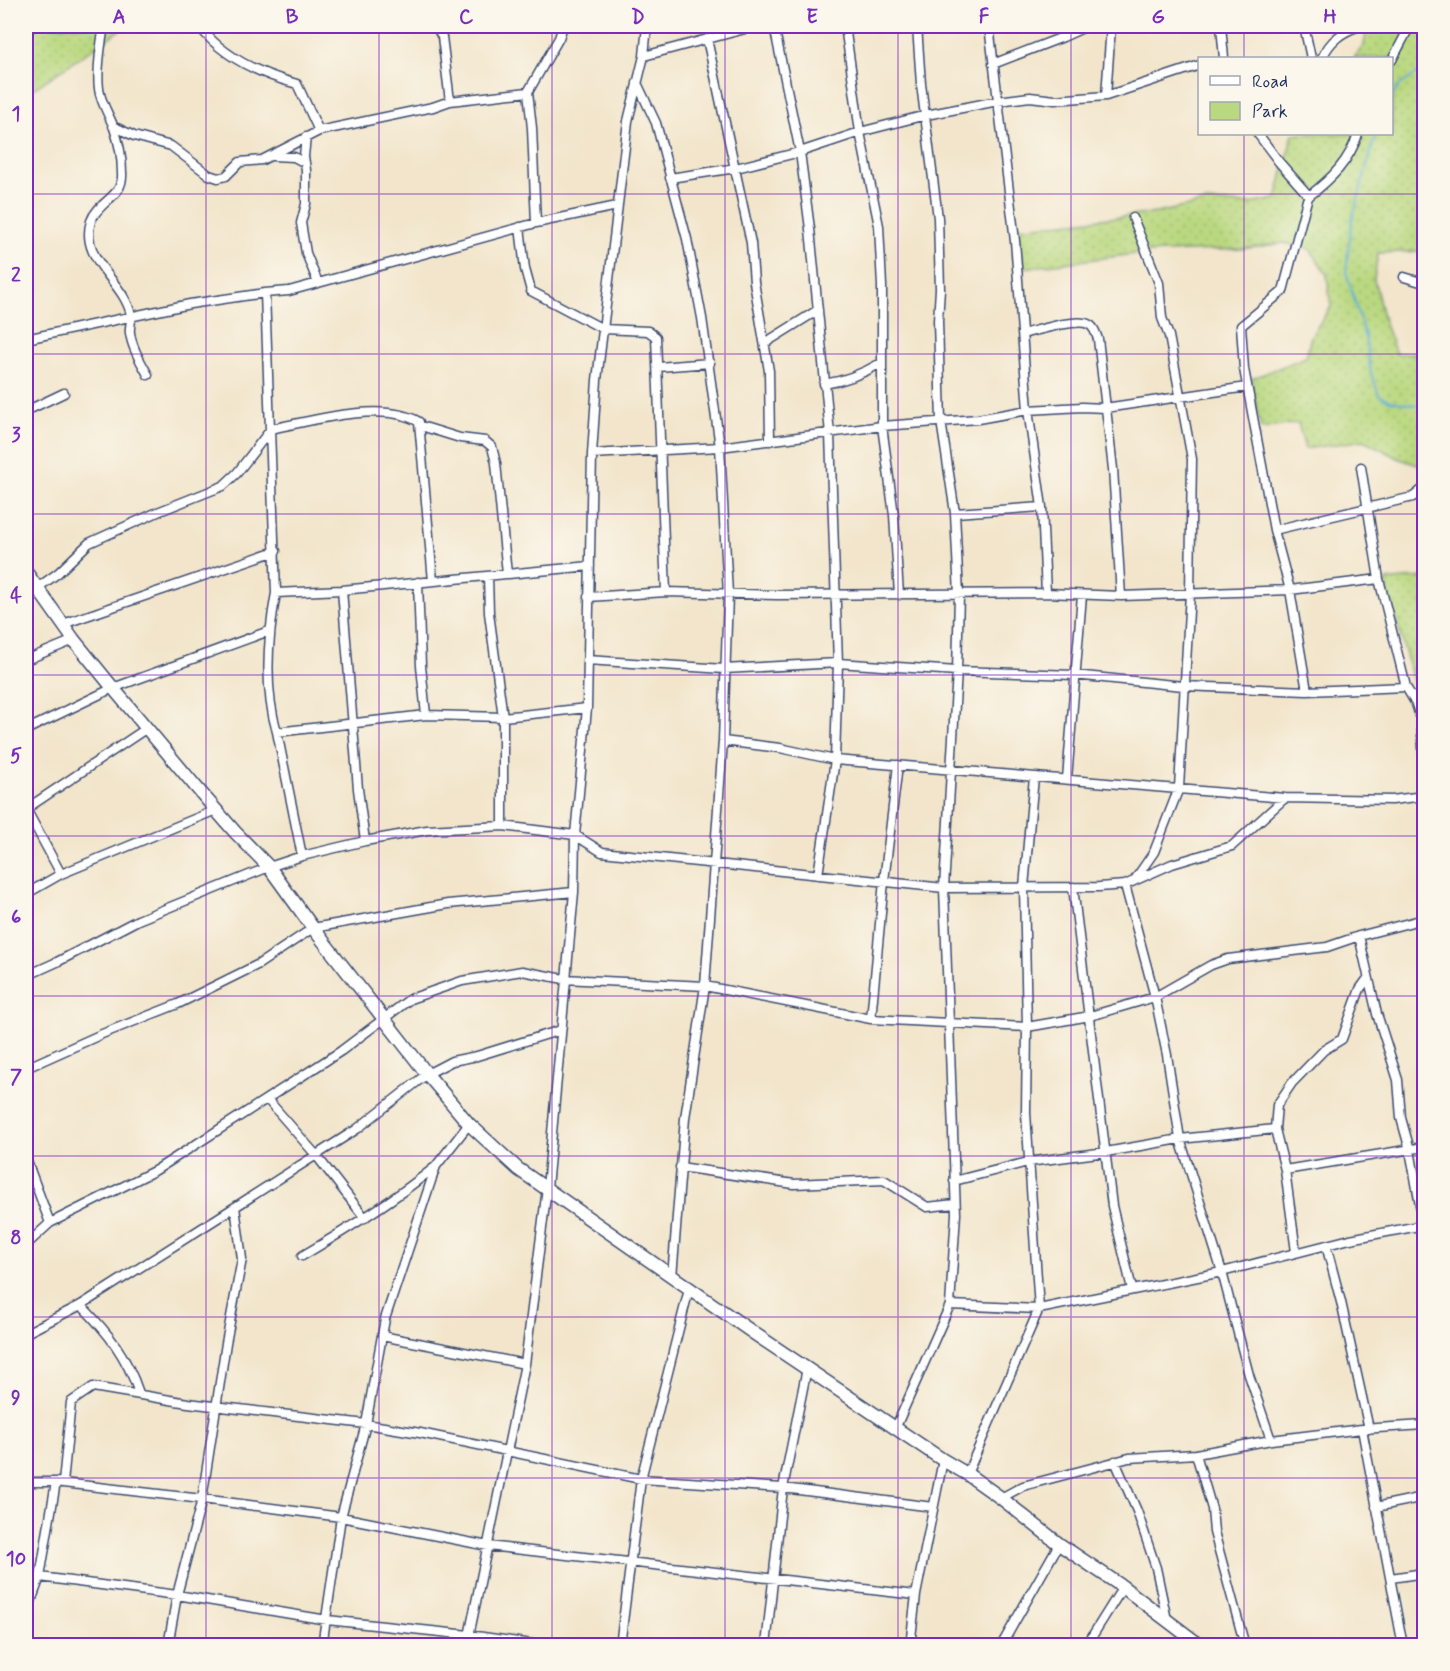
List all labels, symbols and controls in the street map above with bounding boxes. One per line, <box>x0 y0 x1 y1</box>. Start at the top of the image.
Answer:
text: A <box>112 4 126 31</box>
text: B <box>286 4 299 31</box>
text: C <box>459 4 474 31</box>
text: D <box>631 4 645 31</box>
text: E <box>806 4 818 31</box>
text: F <box>979 4 990 31</box>
text: G <box>1151 4 1165 31</box>
text: H <box>1323 4 1337 31</box>
legend <box>1198 57 1393 135</box>
text: Road <box>1252 70 1288 94</box>
text: Park <box>1252 100 1288 124</box>
text: 1 <box>12 101 20 128</box>
text: 2 <box>11 262 21 289</box>
text: 3 <box>11 422 21 449</box>
text: 4 <box>10 583 22 610</box>
text: 5 <box>10 743 22 770</box>
text: 6 <box>11 904 21 931</box>
text: 7 <box>10 1064 22 1091</box>
text: 8 <box>10 1225 22 1252</box>
text: 9 <box>11 1385 21 1412</box>
text: 10 <box>6 1546 26 1573</box>

